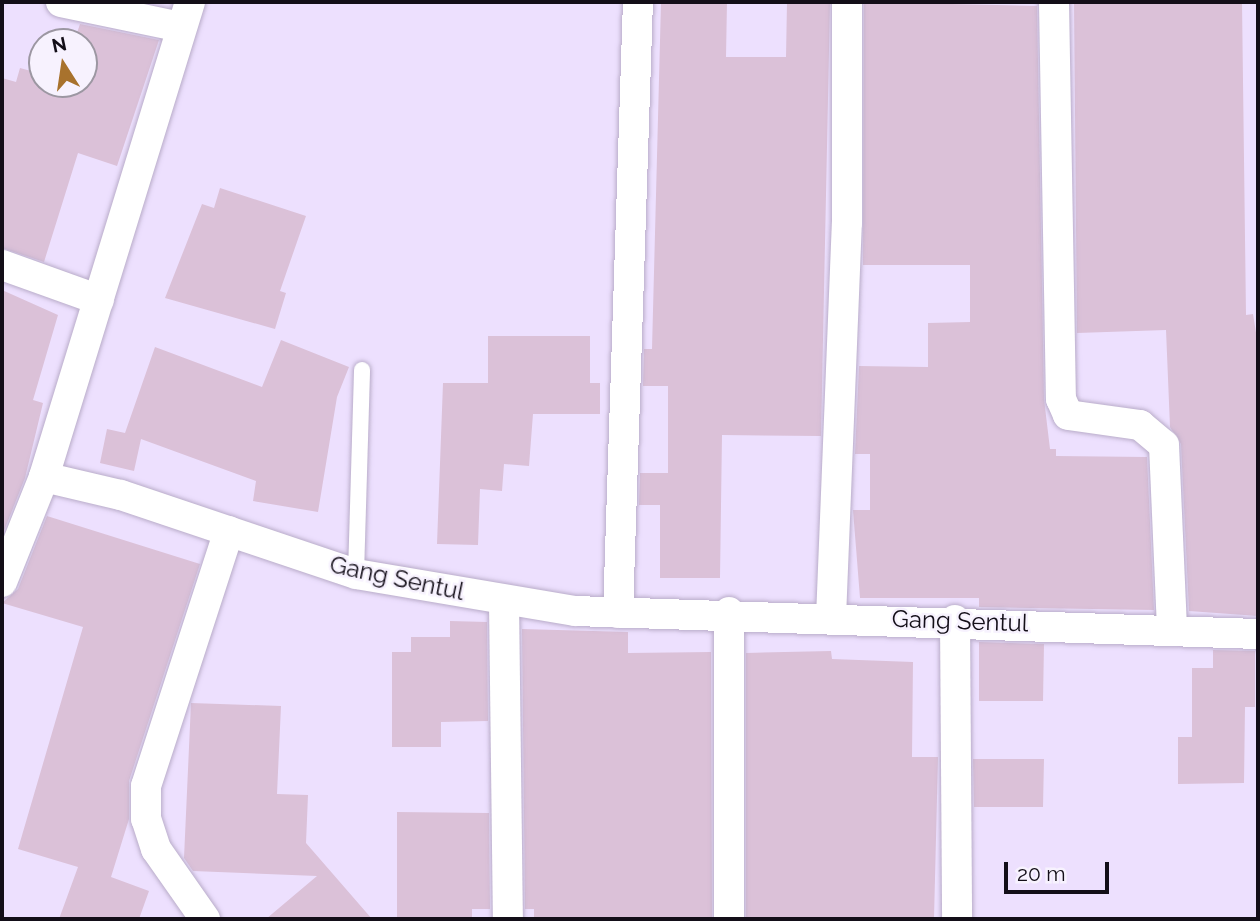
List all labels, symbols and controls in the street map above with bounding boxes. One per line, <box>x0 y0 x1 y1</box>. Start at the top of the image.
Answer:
north arrow <box>28 28 98 98</box>
text: N <box>50 32 68 57</box>
street label: Gang Sentul <box>327 550 467 606</box>
street label: Gang Sentul <box>891 604 1029 638</box>
scale bar <box>1008 848 1113 892</box>
text: 20 m <box>1017 861 1065 886</box>

